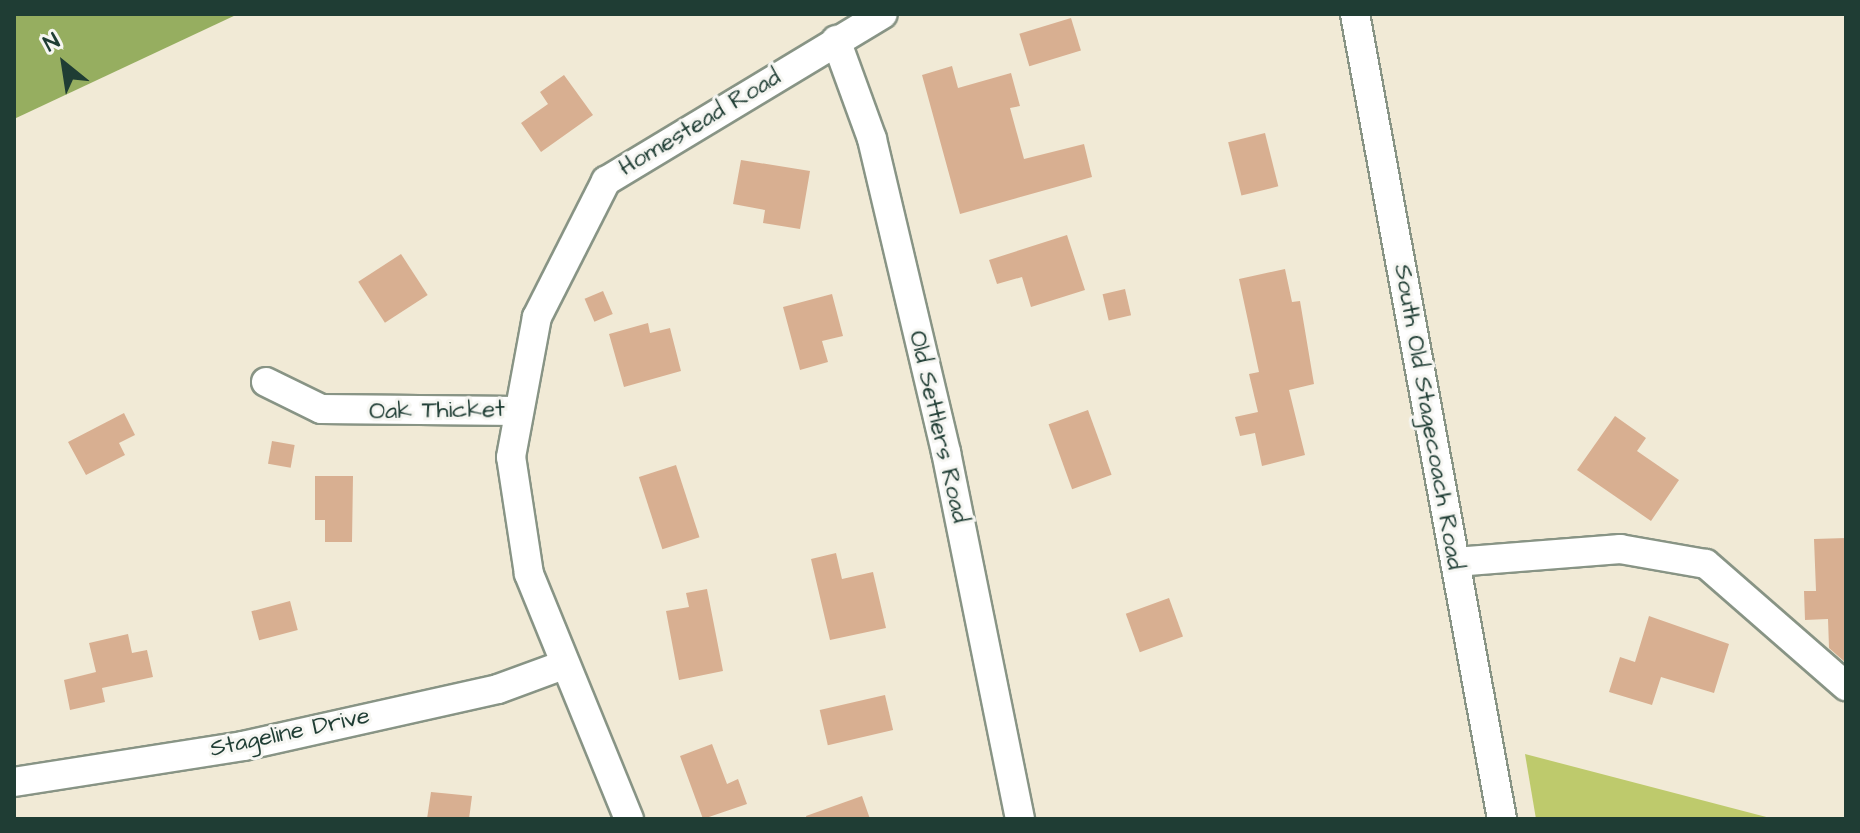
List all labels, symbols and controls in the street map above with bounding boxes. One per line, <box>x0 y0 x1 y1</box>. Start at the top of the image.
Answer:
north arrow <box>24 24 104 104</box>
text: N <box>38 26 65 60</box>
street label: Homestead Road <box>614 63 786 183</box>
street label: South Old Stagecoach Road <box>1387 262 1469 572</box>
street label: Old Settlers Road <box>902 328 974 526</box>
street label: Oak Thicket <box>369 395 505 427</box>
street label: Stageline Drive <box>208 702 372 764</box>

